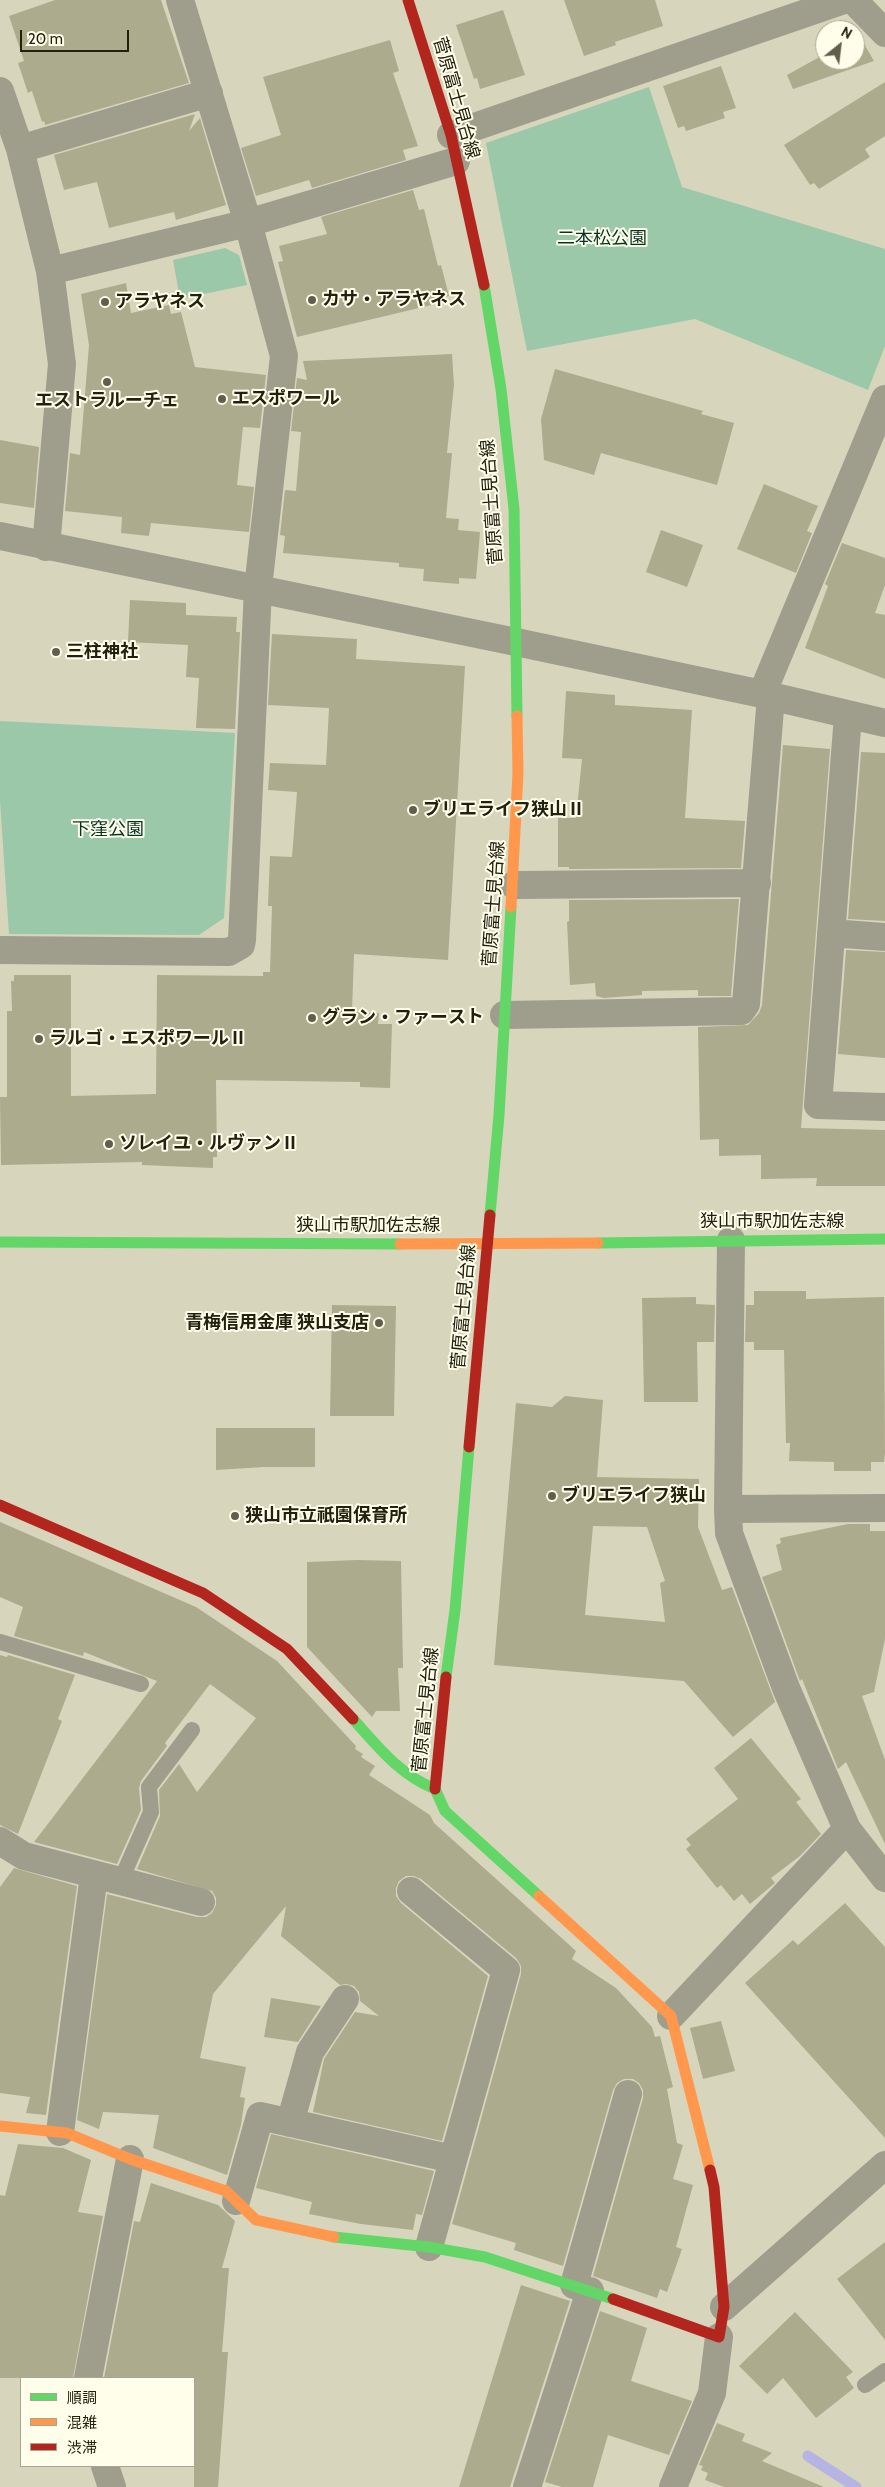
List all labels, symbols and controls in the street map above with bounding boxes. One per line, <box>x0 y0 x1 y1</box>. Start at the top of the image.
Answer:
scale bar <box>22 20 131 52</box>
north arrow <box>815 20 865 70</box>
text: N <box>838 22 855 43</box>
text: 20 m <box>28 30 63 48</box>
street label: 菅原富士見台線 <box>428 34 484 162</box>
park label: 二本松公園 <box>557 228 647 250</box>
place label: カサ・アラヤネス <box>322 289 466 311</box>
place label: アラヤネス <box>115 291 205 313</box>
marker: カサ・アラヤネス <box>306 294 318 306</box>
marker: アラヤネス <box>99 296 111 308</box>
marker: エストラルーチェ <box>101 376 113 388</box>
place label: エスポワール <box>232 388 340 410</box>
place label: エストラルーチェ <box>35 390 179 412</box>
marker: エスポワール <box>216 393 228 405</box>
street label: 菅原富士見台線 <box>477 438 507 566</box>
place label: 三柱神社 <box>66 641 138 663</box>
marker: 三柱神社 <box>50 646 62 658</box>
place label: ブリエライフ狭山Ⅱ <box>423 799 585 821</box>
marker: ブリエライフ狭山Ⅱ <box>407 804 419 816</box>
park label: 下窪公園 <box>72 819 144 841</box>
street label: 菅原富士見台線 <box>479 840 509 968</box>
place label: グラン・ファースト <box>322 1007 484 1029</box>
marker: グラン・ファースト <box>306 1012 318 1024</box>
place label: ラルゴ・エスポワールⅡ <box>49 1028 247 1050</box>
marker: ラルゴ・エスポワールⅡ <box>33 1033 45 1045</box>
place label: ソレイユ・ルヴァンⅡ <box>119 1133 299 1155</box>
marker: ソレイユ・ルヴァンⅡ <box>103 1138 115 1150</box>
street label: 狭山市駅加佐志線 <box>700 1211 844 1233</box>
street label: 狭山市駅加佐志線 <box>296 1215 440 1237</box>
street label: 菅原富士見台線 <box>448 1243 480 1371</box>
place label: 青梅信用金庫 狭山支店 <box>185 1312 369 1334</box>
marker: 青梅信用金庫 狭山支店 <box>373 1317 385 1329</box>
place label: ブリエライフ狭山 <box>562 1485 706 1507</box>
marker: ブリエライフ狭山 <box>546 1490 558 1502</box>
place label: 狭山市立祇園保育所 <box>245 1505 407 1527</box>
marker: 狭山市立祇園保育所 <box>229 1510 241 1522</box>
street label: 菅原富士見台線 <box>409 1646 443 1774</box>
legend <box>20 2377 195 2467</box>
text: 順調 <box>67 2389 97 2407</box>
text: 混雑 <box>67 2414 97 2432</box>
text: 渋滞 <box>67 2439 97 2457</box>

